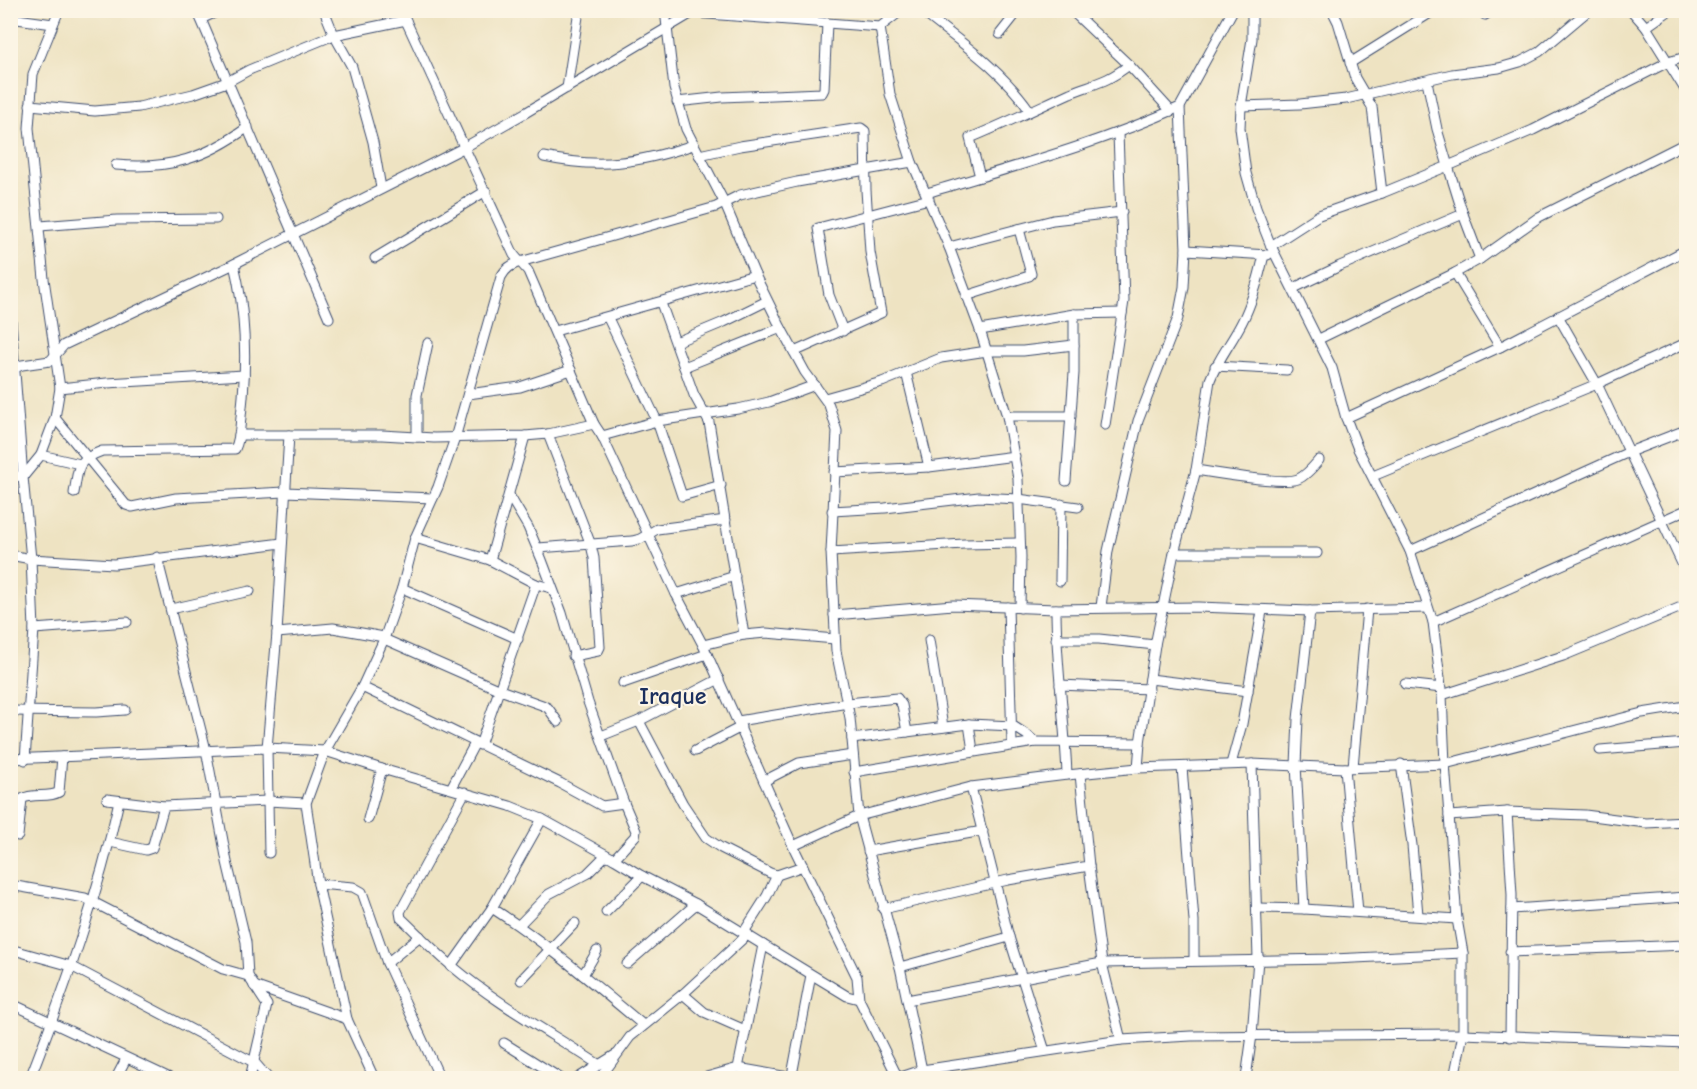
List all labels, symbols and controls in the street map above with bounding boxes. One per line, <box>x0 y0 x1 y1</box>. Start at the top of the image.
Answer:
district label: Iraque <box>639 682 707 710</box>

